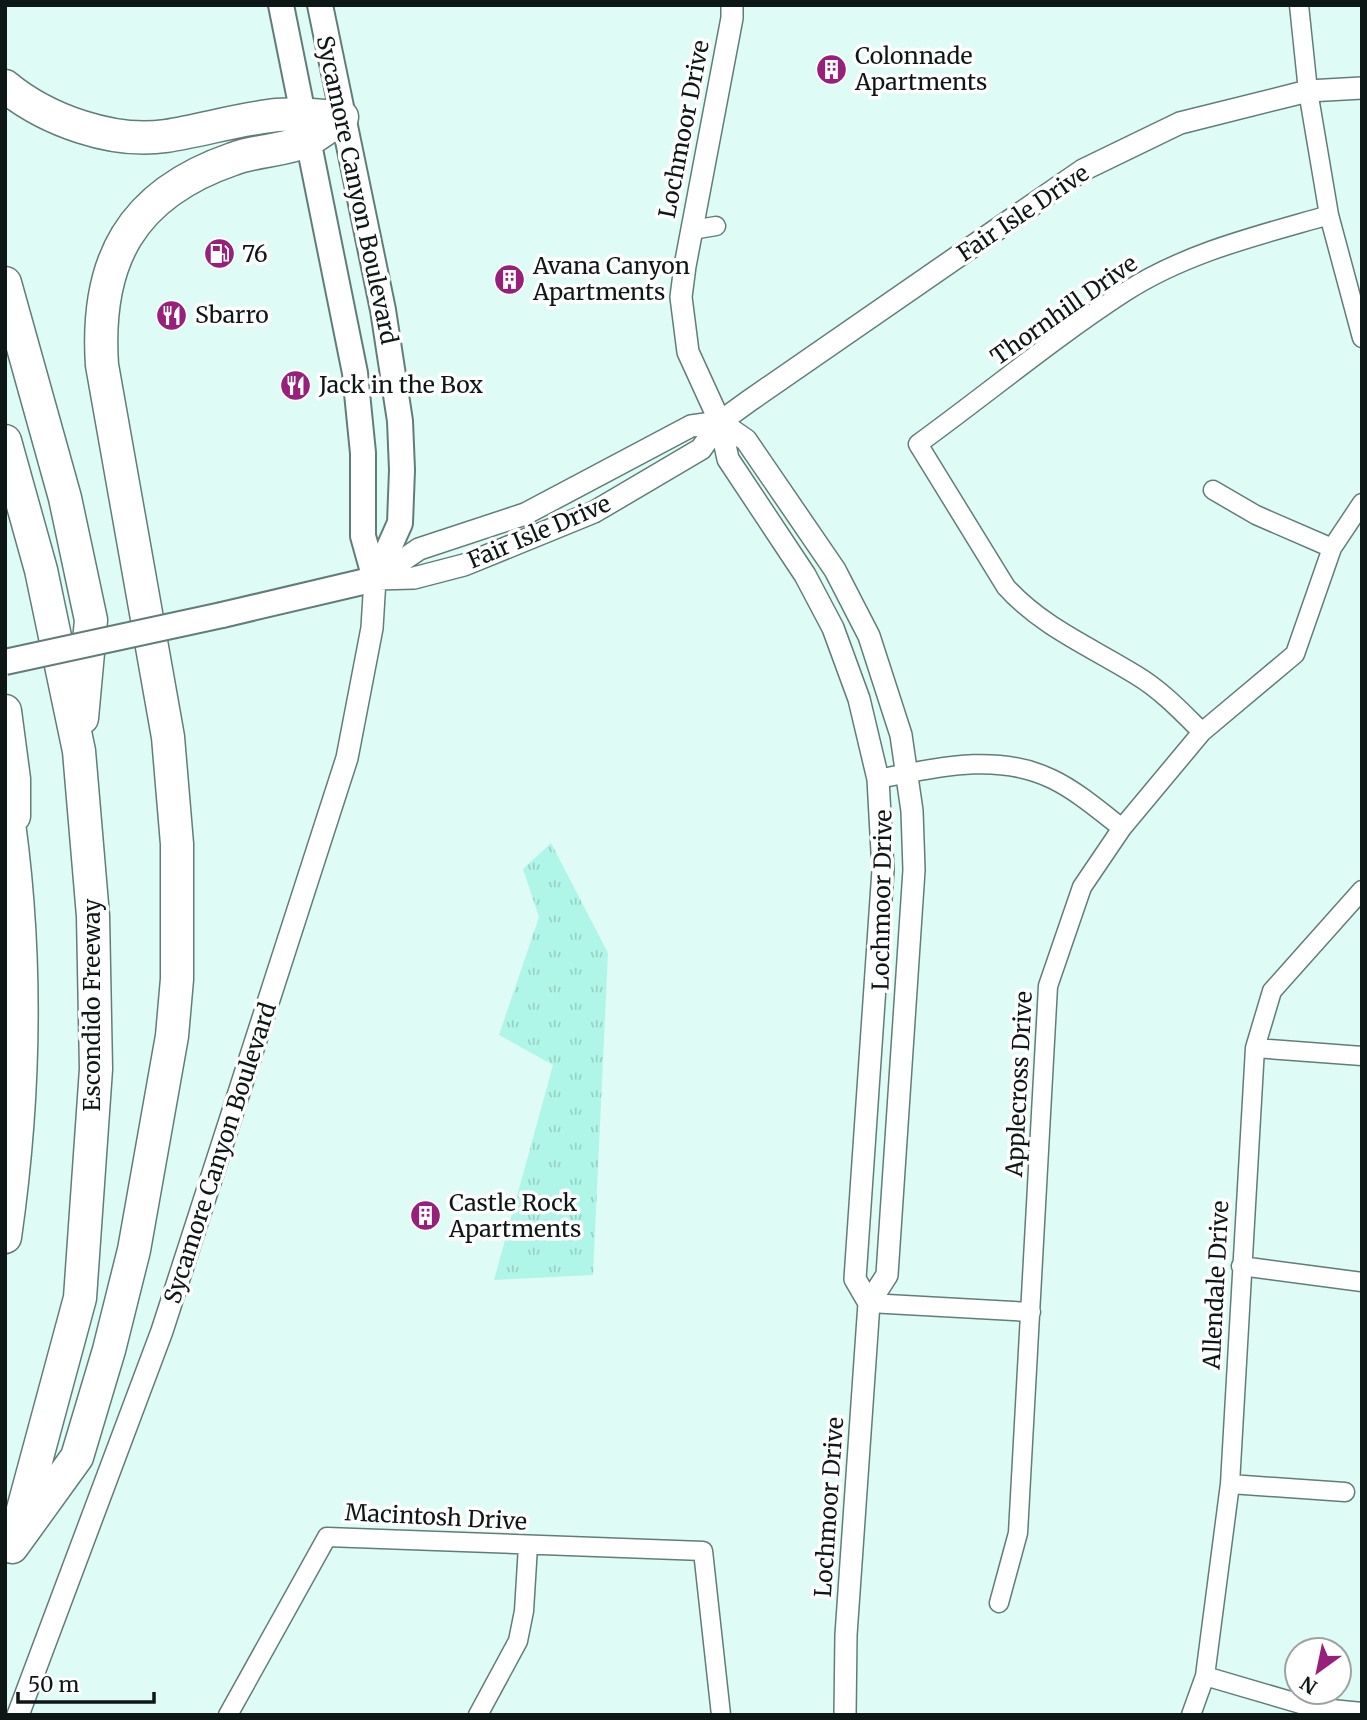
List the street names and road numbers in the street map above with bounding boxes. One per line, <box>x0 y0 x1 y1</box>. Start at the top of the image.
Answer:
street label: Sycamore Canyon Boulevard <box>311 33 404 347</box>
street label: Lochmoor Drive <box>652 37 715 220</box>
street label: Fair Isle Drive <box>951 158 1094 267</box>
street label: Thornhill Drive <box>985 248 1143 371</box>
street label: Fair Isle Drive <box>463 488 615 575</box>
street label: Lochmoor Drive <box>865 809 898 991</box>
street label: Escondido Freeway <box>77 898 106 1112</box>
street label: Applecross Drive <box>999 990 1038 1179</box>
street label: Sycamore Canyon Boulevard <box>157 999 282 1307</box>
street label: Allendale Drive <box>1197 1200 1234 1371</box>
street label: Lochmoor Drive <box>808 1416 849 1598</box>
street label: Macintosh Drive <box>344 1497 528 1536</box>

